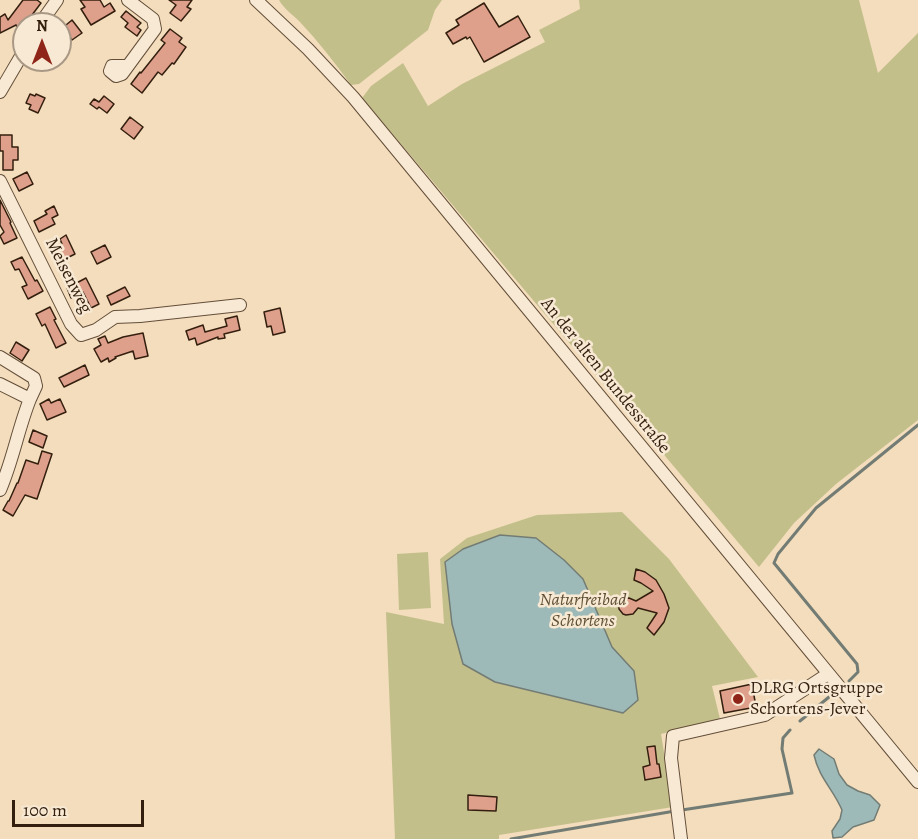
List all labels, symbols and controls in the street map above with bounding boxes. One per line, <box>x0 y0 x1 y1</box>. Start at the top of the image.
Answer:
north arrow <box>12 12 72 72</box>
text: N <box>36 15 48 37</box>
street label: Meisenweg <box>40 234 96 318</box>
street label: An der alten Bundesstraße <box>535 294 675 458</box>
park label: Naturfreibad Schortens <box>539 590 627 632</box>
place label: DLRG Ortsgruppe Schortens-Jever <box>750 678 883 720</box>
marker: DLRG Ortsgruppe Schortens-Jever <box>731 692 745 706</box>
scale bar <box>15 788 147 826</box>
text: 100 m <box>23 798 67 822</box>

